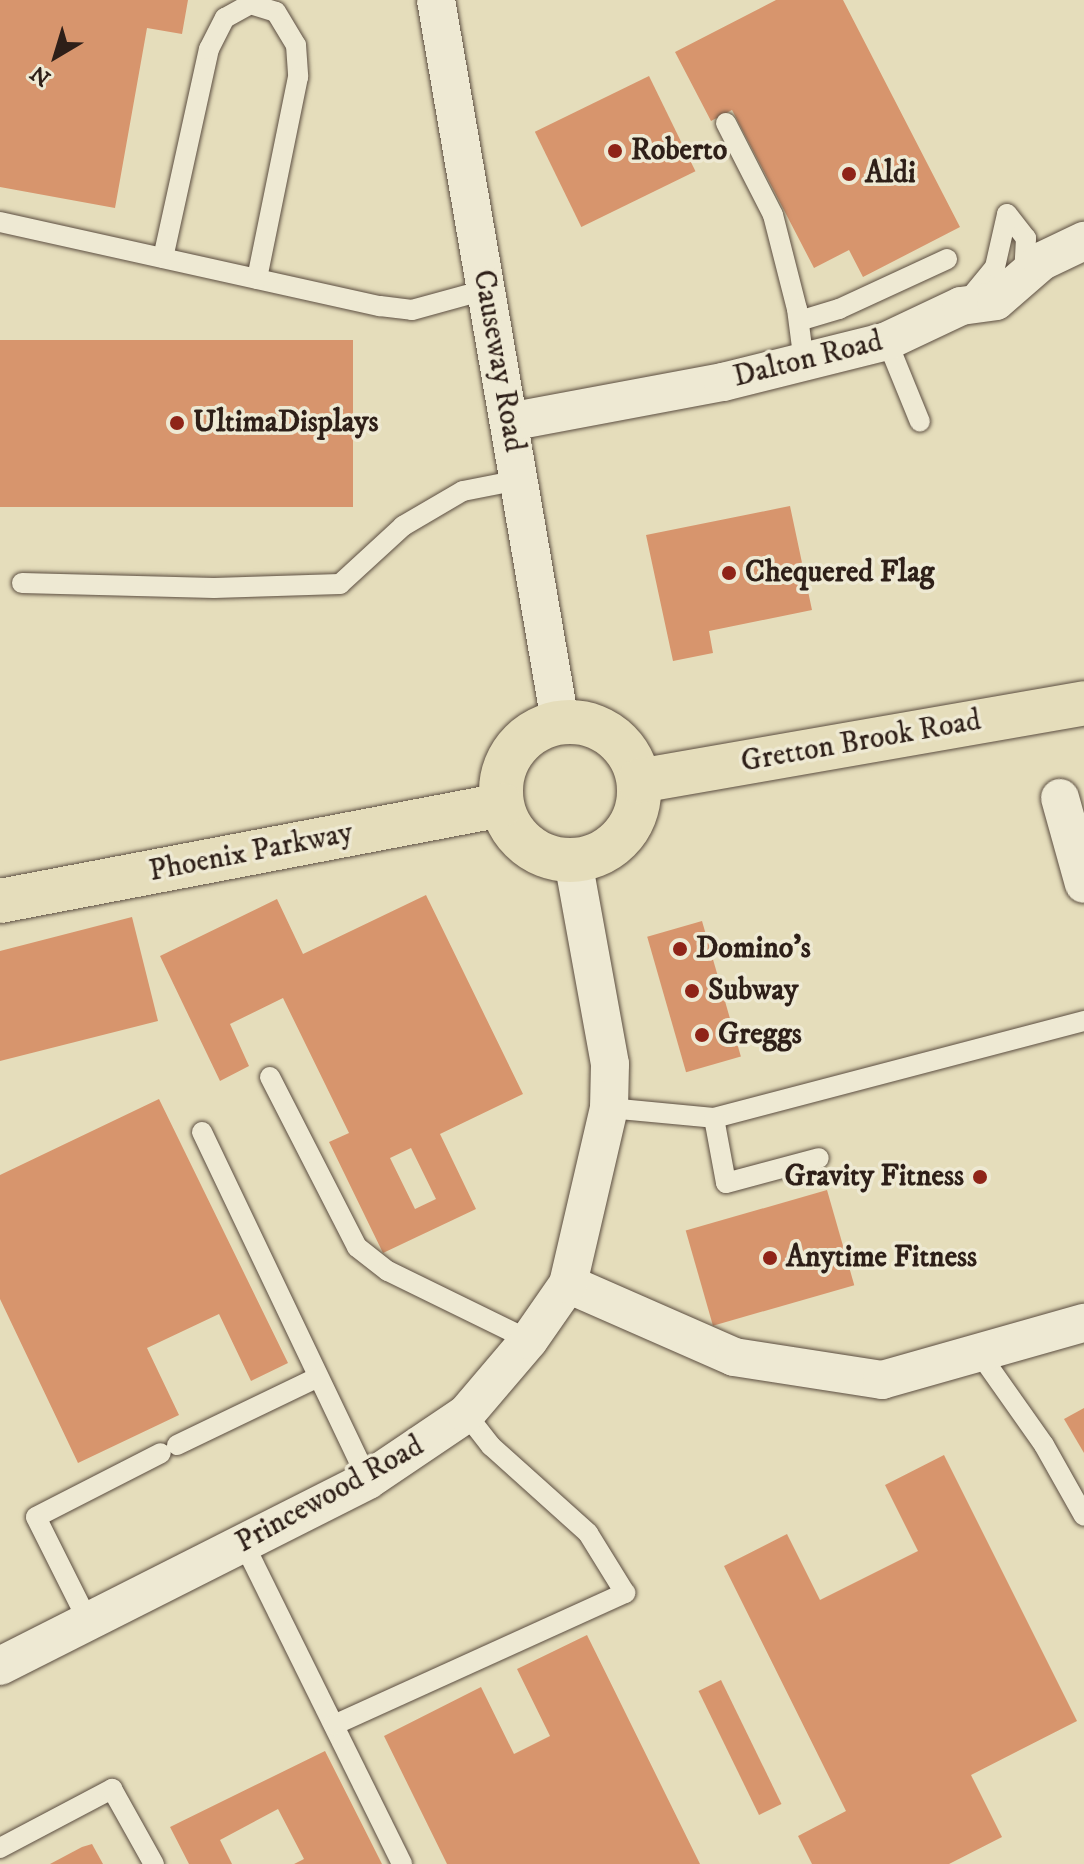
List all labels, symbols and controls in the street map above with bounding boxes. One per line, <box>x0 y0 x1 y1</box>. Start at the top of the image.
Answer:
north arrow <box>16 16 96 96</box>
text: N <box>25 59 56 92</box>
place label: Roberto <box>631 133 727 169</box>
marker: Roberto <box>606 142 624 160</box>
place label: Aldi <box>865 156 916 192</box>
marker: Aldi <box>840 165 858 183</box>
street label: Causeway Road <box>464 267 532 455</box>
street label: Dalton Road <box>730 324 886 396</box>
place label: UltimaDisplays <box>193 405 379 441</box>
marker: UltimaDisplays <box>168 414 186 432</box>
place label: Chequered Flag <box>745 555 934 591</box>
marker: Chequered Flag <box>720 564 738 582</box>
street label: Gretton Brook Road <box>738 703 984 781</box>
street label: Phoenix Parkway <box>146 816 356 890</box>
place label: Domino's <box>696 931 811 967</box>
marker: Domino's <box>671 940 689 958</box>
place label: Subway <box>708 973 798 1009</box>
marker: Subway <box>683 982 701 1000</box>
place label: Greggs <box>718 1017 802 1053</box>
marker: Greggs <box>693 1026 711 1044</box>
place label: Gravity Fitness <box>784 1159 964 1195</box>
marker: Gravity Fitness <box>971 1168 989 1186</box>
place label: Anytime Fitness <box>786 1240 977 1276</box>
marker: Anytime Fitness <box>761 1249 779 1267</box>
street label: Princewood Road <box>230 1429 430 1561</box>

